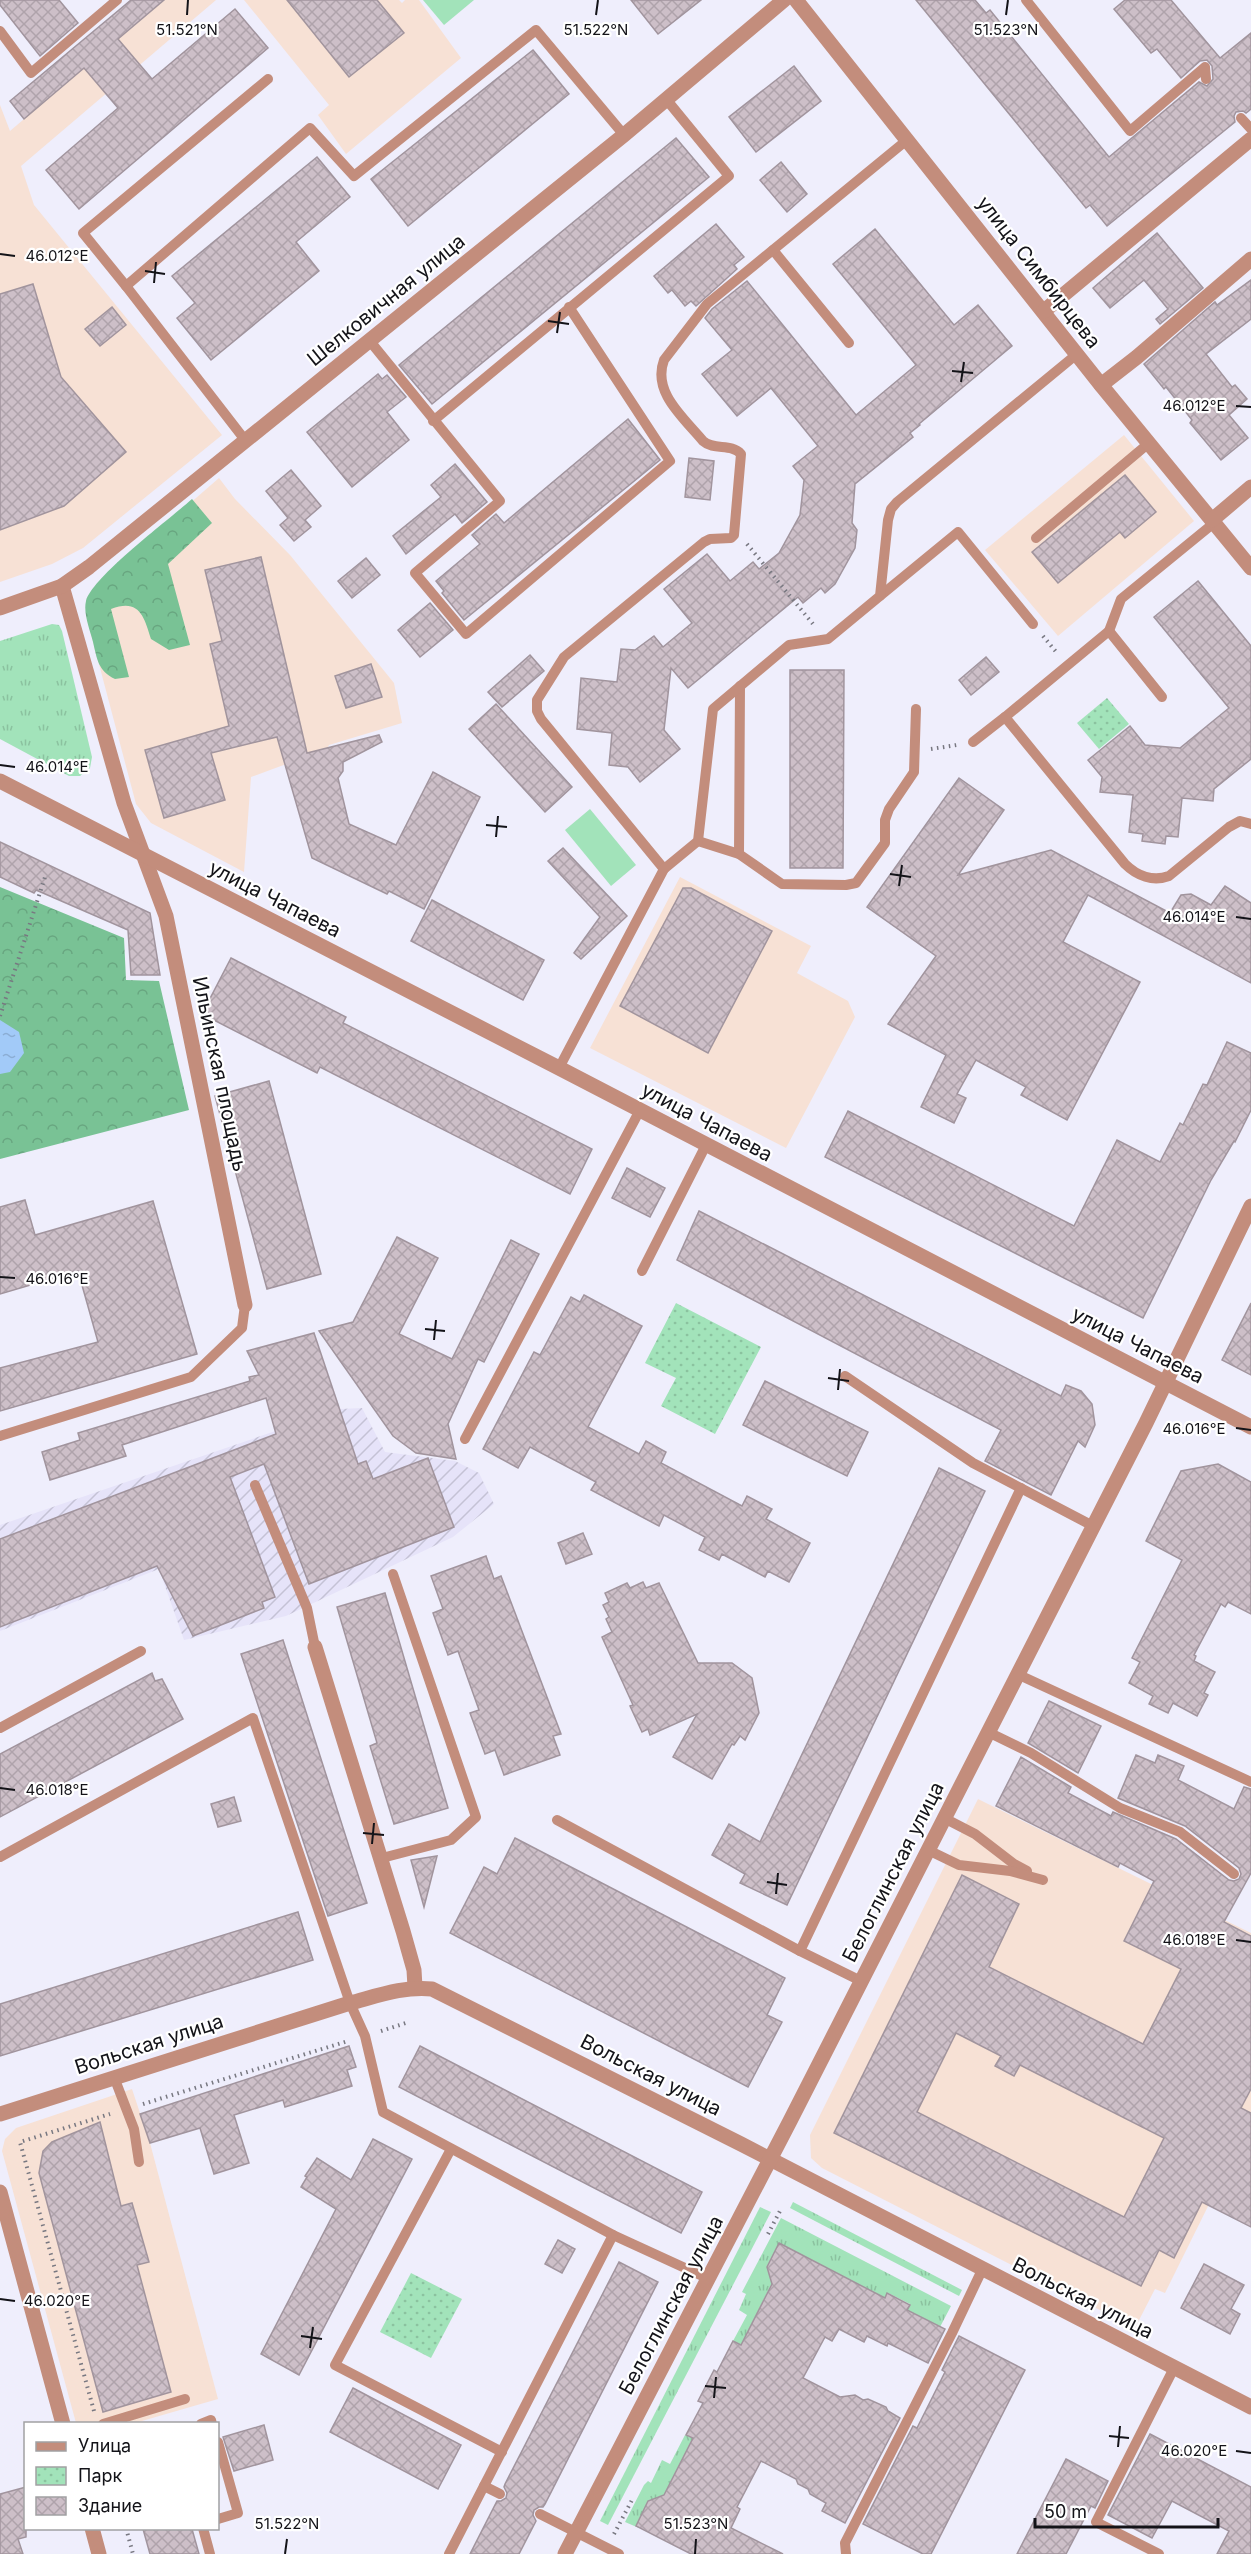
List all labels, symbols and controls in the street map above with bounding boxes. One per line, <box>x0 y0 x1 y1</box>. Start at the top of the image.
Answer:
text: 51.521°N <box>156 20 218 39</box>
text: 51.522°N <box>564 20 628 39</box>
text: 51.523°N <box>974 20 1038 39</box>
street label: улица Симбирцева <box>972 191 1106 353</box>
street label: Шелковичная улица <box>302 229 470 371</box>
text: 46.012°E <box>26 246 89 265</box>
text: 46.012°E <box>1163 396 1226 415</box>
text: 46.014°E <box>25 757 89 776</box>
street label: улица Чапаева <box>205 855 345 943</box>
text: 46.014°E <box>1162 907 1226 926</box>
street label: Ильинская площадь <box>188 974 252 1174</box>
street label: улица Чапаева <box>637 1077 777 1167</box>
text: 46.016°E <box>25 1269 89 1288</box>
street label: улица Чапаева <box>1068 1301 1208 1389</box>
text: 46.016°E <box>1162 1419 1226 1438</box>
street label: Белоглинская улица <box>837 1778 949 1966</box>
text: 46.018°E <box>26 1780 88 1799</box>
text: 46.018°E <box>1163 1930 1225 1949</box>
street label: Вольская улица <box>72 2009 226 2079</box>
street label: Вольская улица <box>577 2029 725 2121</box>
street label: Белоглинская улица <box>614 2212 728 2398</box>
street label: Вольская улица <box>1009 2252 1157 2344</box>
text: 46.020°E <box>24 2291 90 2310</box>
legend <box>24 2422 219 2530</box>
text: Улица <box>78 2435 131 2456</box>
text: 46.020°E <box>1161 2441 1227 2460</box>
text: Парк <box>78 2465 123 2486</box>
scale bar <box>1035 2491 1218 2529</box>
text: Здание <box>78 2495 142 2516</box>
text: 50 m <box>1044 2501 1087 2522</box>
text: 51.522°N <box>255 2514 319 2533</box>
text: 51.523°N <box>664 2514 728 2533</box>

